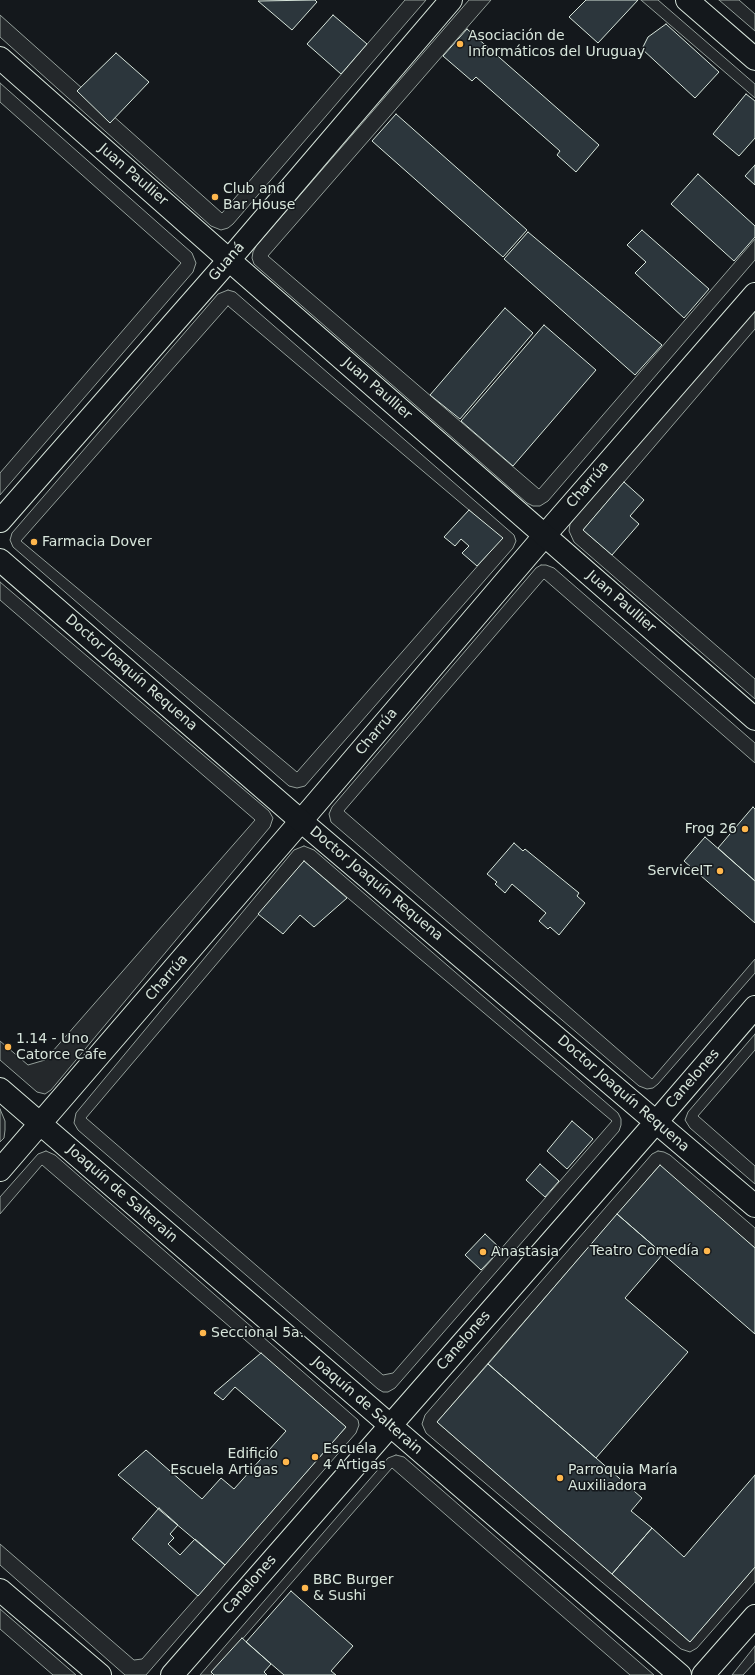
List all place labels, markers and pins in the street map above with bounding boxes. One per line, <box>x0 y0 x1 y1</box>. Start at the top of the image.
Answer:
place label: Asociación de Informáticos del Uruguay <box>468 28 645 60</box>
marker: Asociación de Informáticos del Uruguay <box>455 39 465 49</box>
place label: Club and Bar House <box>223 181 295 214</box>
marker: Club and Bar House <box>210 192 220 202</box>
place label: Farmacia Dover <box>42 534 152 550</box>
marker: Farmacia Dover <box>29 537 39 547</box>
place label: Frog 26 <box>685 821 737 837</box>
marker: Frog 26 <box>740 824 750 834</box>
place label: ServiceIT <box>648 863 712 879</box>
marker: ServiceIT <box>715 866 725 876</box>
place label: 1.14 - Uno Catorce Cafe <box>16 1031 107 1064</box>
marker: 1.14 - Uno Catorce Cafe <box>3 1042 13 1052</box>
place label: Teatro Comedía <box>590 1243 699 1259</box>
place label: Anastasia <box>491 1244 559 1260</box>
marker: Teatro Comedía <box>702 1246 712 1256</box>
marker: Anastasia <box>478 1247 488 1257</box>
place label: Seccional 5a. <box>211 1325 304 1341</box>
marker: Seccional 5a. <box>198 1328 208 1338</box>
place label: Escuela 4 Artigas <box>323 1441 386 1474</box>
place label: Edificio Escuela Artigas <box>170 1446 278 1478</box>
marker: Escuela 4 Artigas <box>310 1452 320 1462</box>
marker: Edificio Escuela Artigas <box>281 1457 291 1467</box>
place label: Parroquia María Auxiliadora <box>568 1462 677 1494</box>
marker: Parroquia María Auxiliadora <box>555 1473 565 1483</box>
place label: BBC Burger & Sushi <box>313 1572 393 1604</box>
marker: BBC Burger & Sushi <box>300 1583 310 1593</box>

